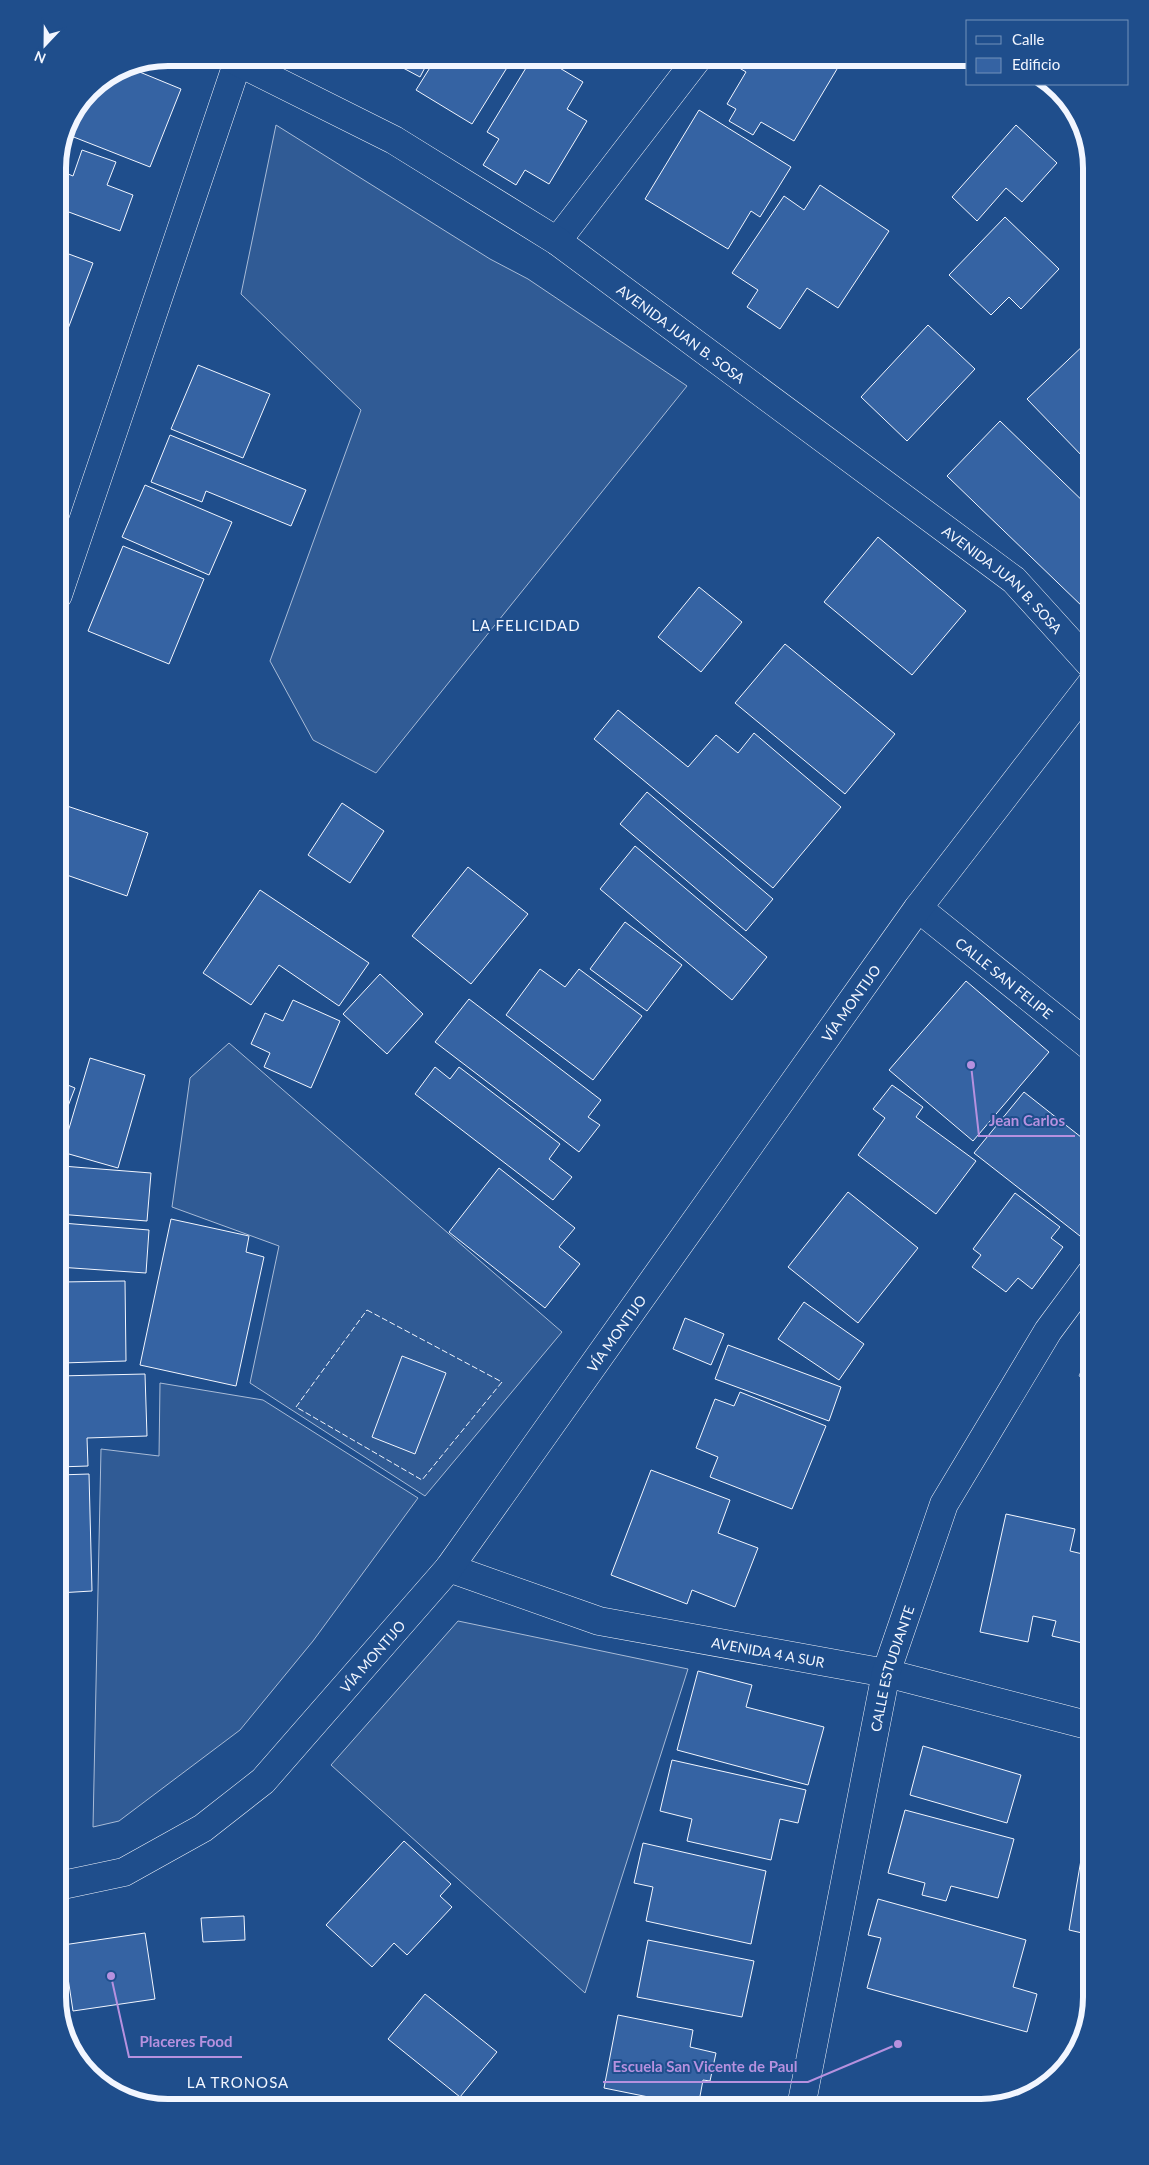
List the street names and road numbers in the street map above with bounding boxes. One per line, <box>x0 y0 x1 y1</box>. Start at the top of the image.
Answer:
street label: AVENIDA JUAN B. SOSA <box>614 280 749 387</box>
street label: AVENIDA JUAN B. SOSA <box>939 522 1067 637</box>
street label: CALLE SAN FELIPE <box>953 933 1057 1022</box>
street label: VÍA MONTIJO <box>817 961 884 1045</box>
street label: VÍA MONTIJO <box>583 1291 649 1375</box>
street label: CALLE ESTUDIANTE <box>866 1603 917 1733</box>
street label: VÍA MONTIJO <box>336 1616 408 1696</box>
street label: AVENIDA 4 A SUR <box>710 1633 826 1670</box>

